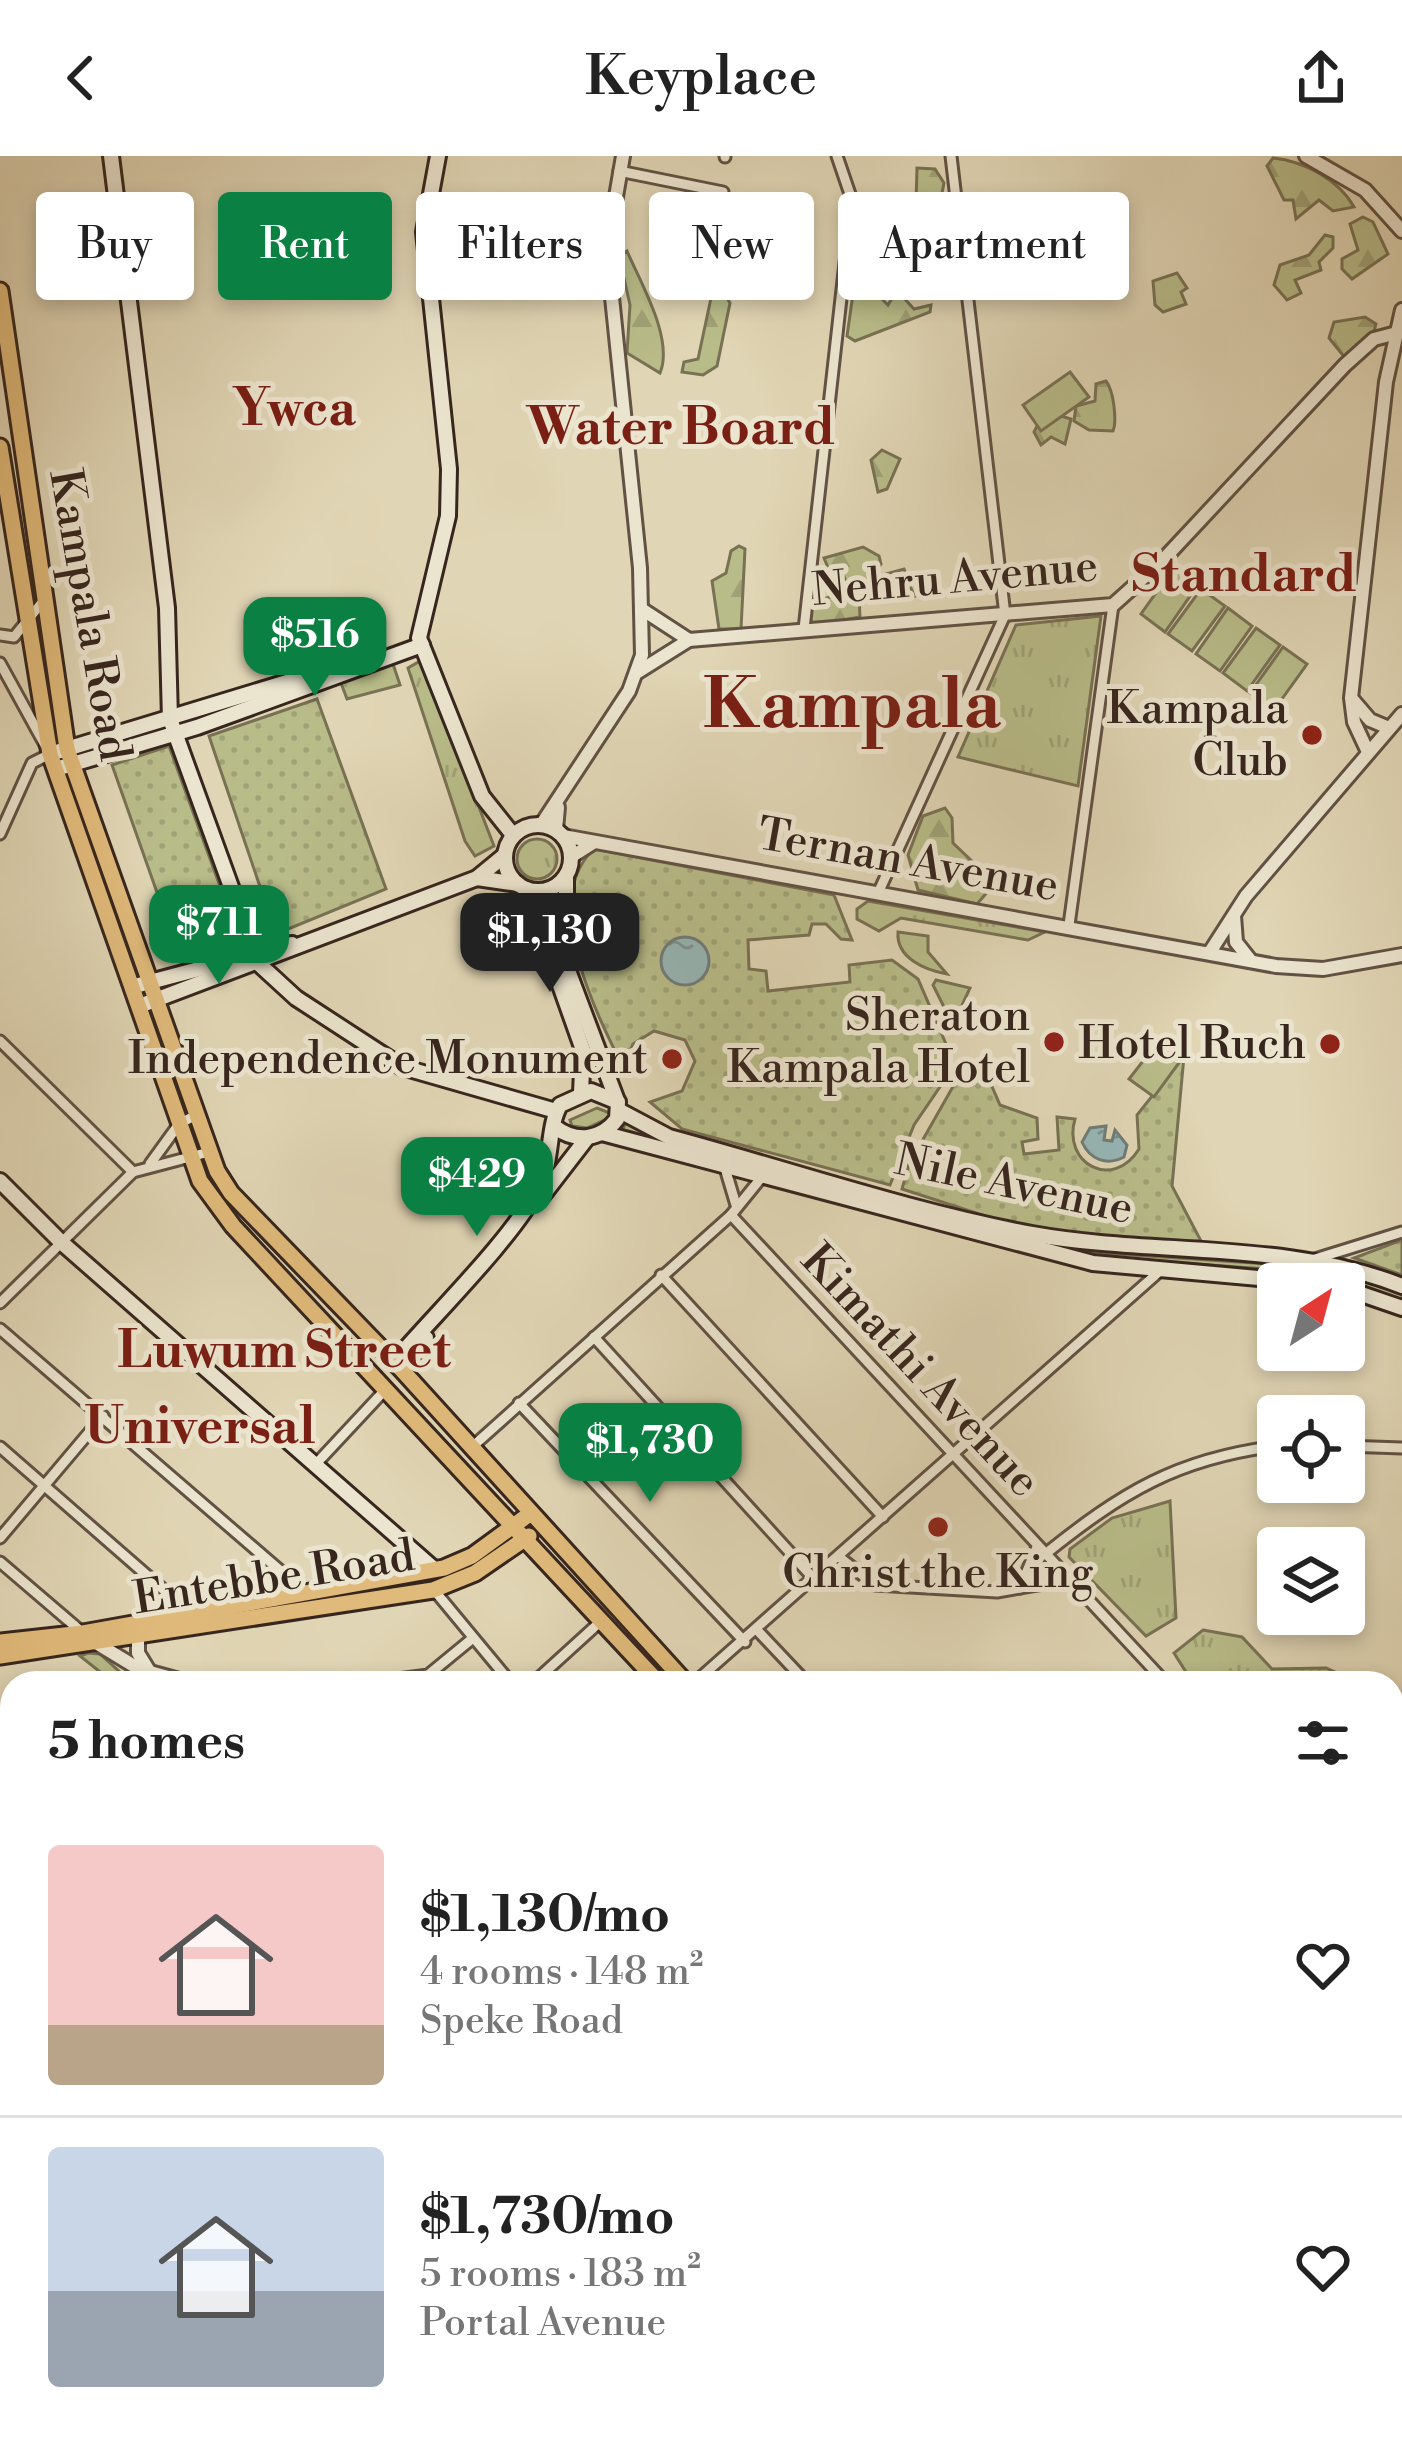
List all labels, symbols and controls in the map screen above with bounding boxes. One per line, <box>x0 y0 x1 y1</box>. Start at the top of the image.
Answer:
text: Keyplace <box>585 44 817 112</box>
icon: back <box>48 45 114 111</box>
icon: share <box>1288 45 1354 111</box>
chip: Buy <box>36 192 194 300</box>
chip: Rent <box>218 192 392 300</box>
chip: Filters <box>416 192 625 300</box>
chip: New <box>649 192 814 300</box>
chip: Apartment <box>838 192 1129 300</box>
district label: Ywca <box>232 378 356 442</box>
district label: Water Board <box>525 397 835 461</box>
street label: Kampala Road <box>35 465 143 766</box>
street label: Nehru Avenue <box>810 538 1100 620</box>
district label: Standard <box>1131 544 1357 608</box>
pin: $516 <box>244 597 386 699</box>
text: $516 <box>270 611 360 660</box>
district label: Kampala <box>703 663 1002 749</box>
place label: Kampala Club <box>1107 681 1288 790</box>
marker: Kampala Club <box>1299 722 1325 748</box>
street label: Ternan Avenue <box>753 806 1063 916</box>
pin: $711 <box>148 885 290 987</box>
pin: $1,130 <box>452 893 648 995</box>
text: $711 <box>176 899 262 948</box>
text: $1,130 <box>487 907 613 956</box>
place label: Sheraton Kampala Hotel <box>727 988 1030 1097</box>
place label: Hotel Ruch <box>1078 1016 1306 1073</box>
marker: Sheraton Kampala Hotel <box>1041 1029 1067 1055</box>
place label: Independence Monument <box>128 1031 648 1088</box>
marker: Hotel Ruch <box>1317 1031 1343 1057</box>
marker: Independence Monument <box>659 1046 685 1072</box>
street label: Nile Avenue <box>890 1132 1138 1238</box>
pin: $429 <box>406 1137 548 1239</box>
text: $429 <box>428 1151 526 1200</box>
street label: Kimathi Avenue <box>788 1233 1052 1509</box>
north arrow <box>1257 1263 1365 1371</box>
map controls <box>1257 1263 1365 1635</box>
district label: Luwum Street <box>117 1320 452 1384</box>
button: locate <box>1257 1395 1365 1503</box>
district label: Universal <box>85 1396 316 1460</box>
pin: $1,730 <box>552 1403 748 1505</box>
text: $1,730 <box>586 1417 714 1466</box>
marker: Christ the King <box>925 1514 951 1540</box>
button: layers <box>1257 1527 1365 1635</box>
street label: Entebbe Road <box>129 1528 419 1628</box>
place label: Christ the King <box>782 1545 1094 1602</box>
icon: filters <box>1290 1710 1356 1776</box>
text: 5 homes <box>48 1711 245 1775</box>
text: $1,130/mo <box>420 1884 670 1948</box>
icon: home <box>144 1893 288 2037</box>
icon: heart <box>1290 1932 1356 1998</box>
text: 4 rooms · 148 m² <box>420 1948 703 1997</box>
text: Speke Road <box>420 1997 623 2046</box>
text: $1,730/mo <box>420 2186 675 2250</box>
icon: home <box>144 2195 288 2339</box>
icon: heart <box>1290 2234 1356 2300</box>
text: 5 rooms · 183 m² <box>420 2250 701 2299</box>
text: Portal Avenue <box>420 2299 666 2348</box>

